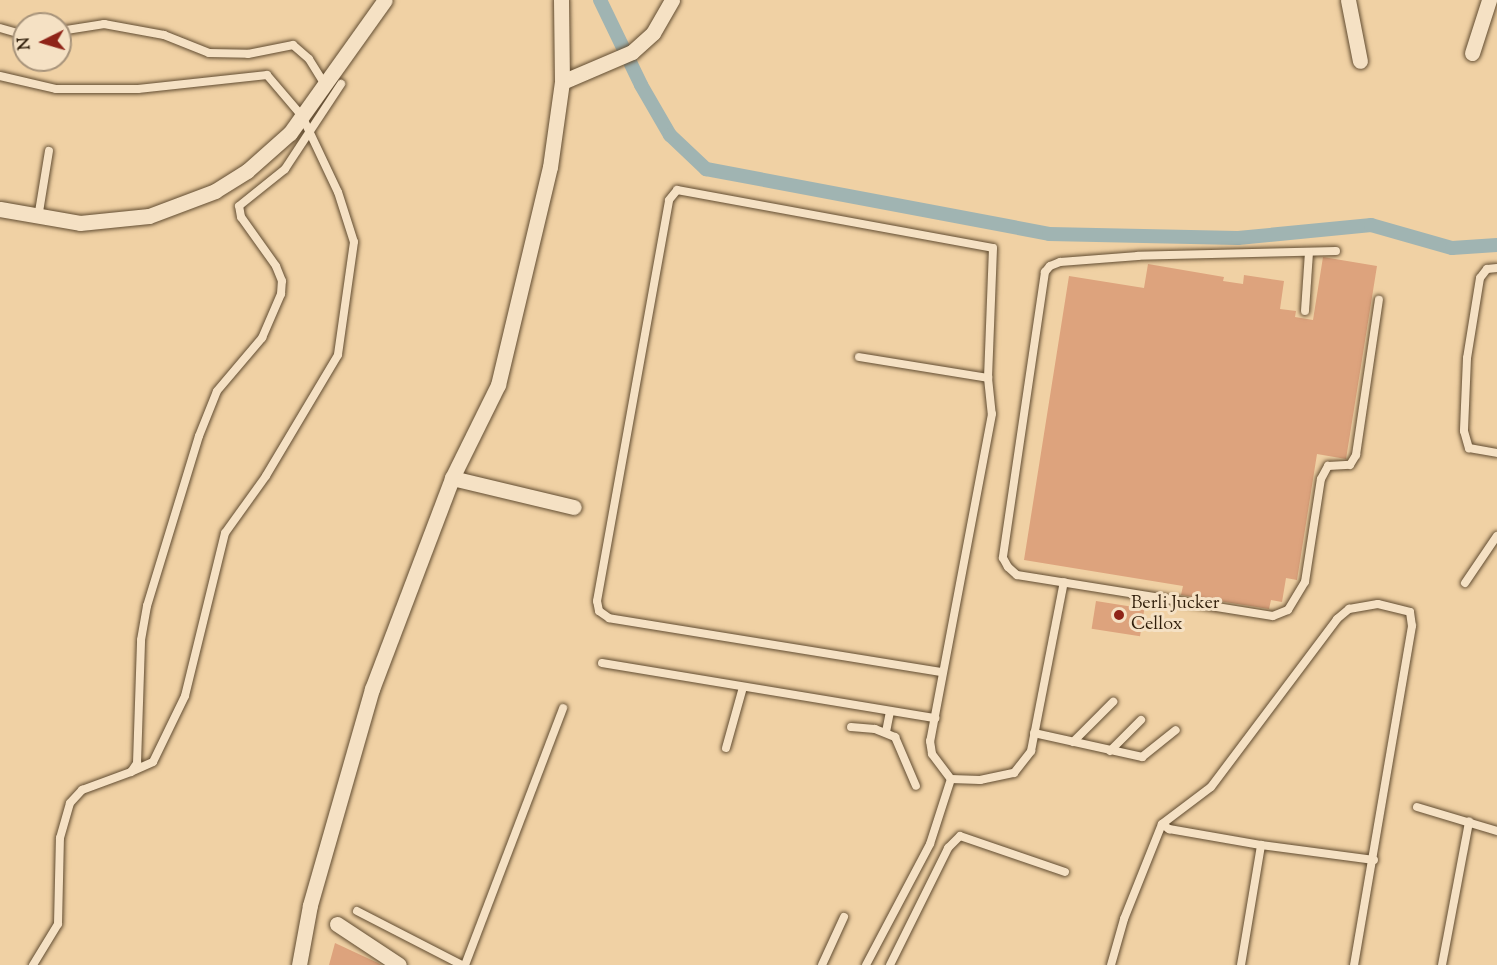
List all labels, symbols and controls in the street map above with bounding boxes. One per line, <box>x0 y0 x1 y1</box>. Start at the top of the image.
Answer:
north arrow <box>12 12 72 72</box>
text: N <box>14 36 38 51</box>
place label: Berli Jucker Cellox <box>1131 594 1220 636</box>
marker: Berli Jucker Cellox <box>1112 608 1126 622</box>

